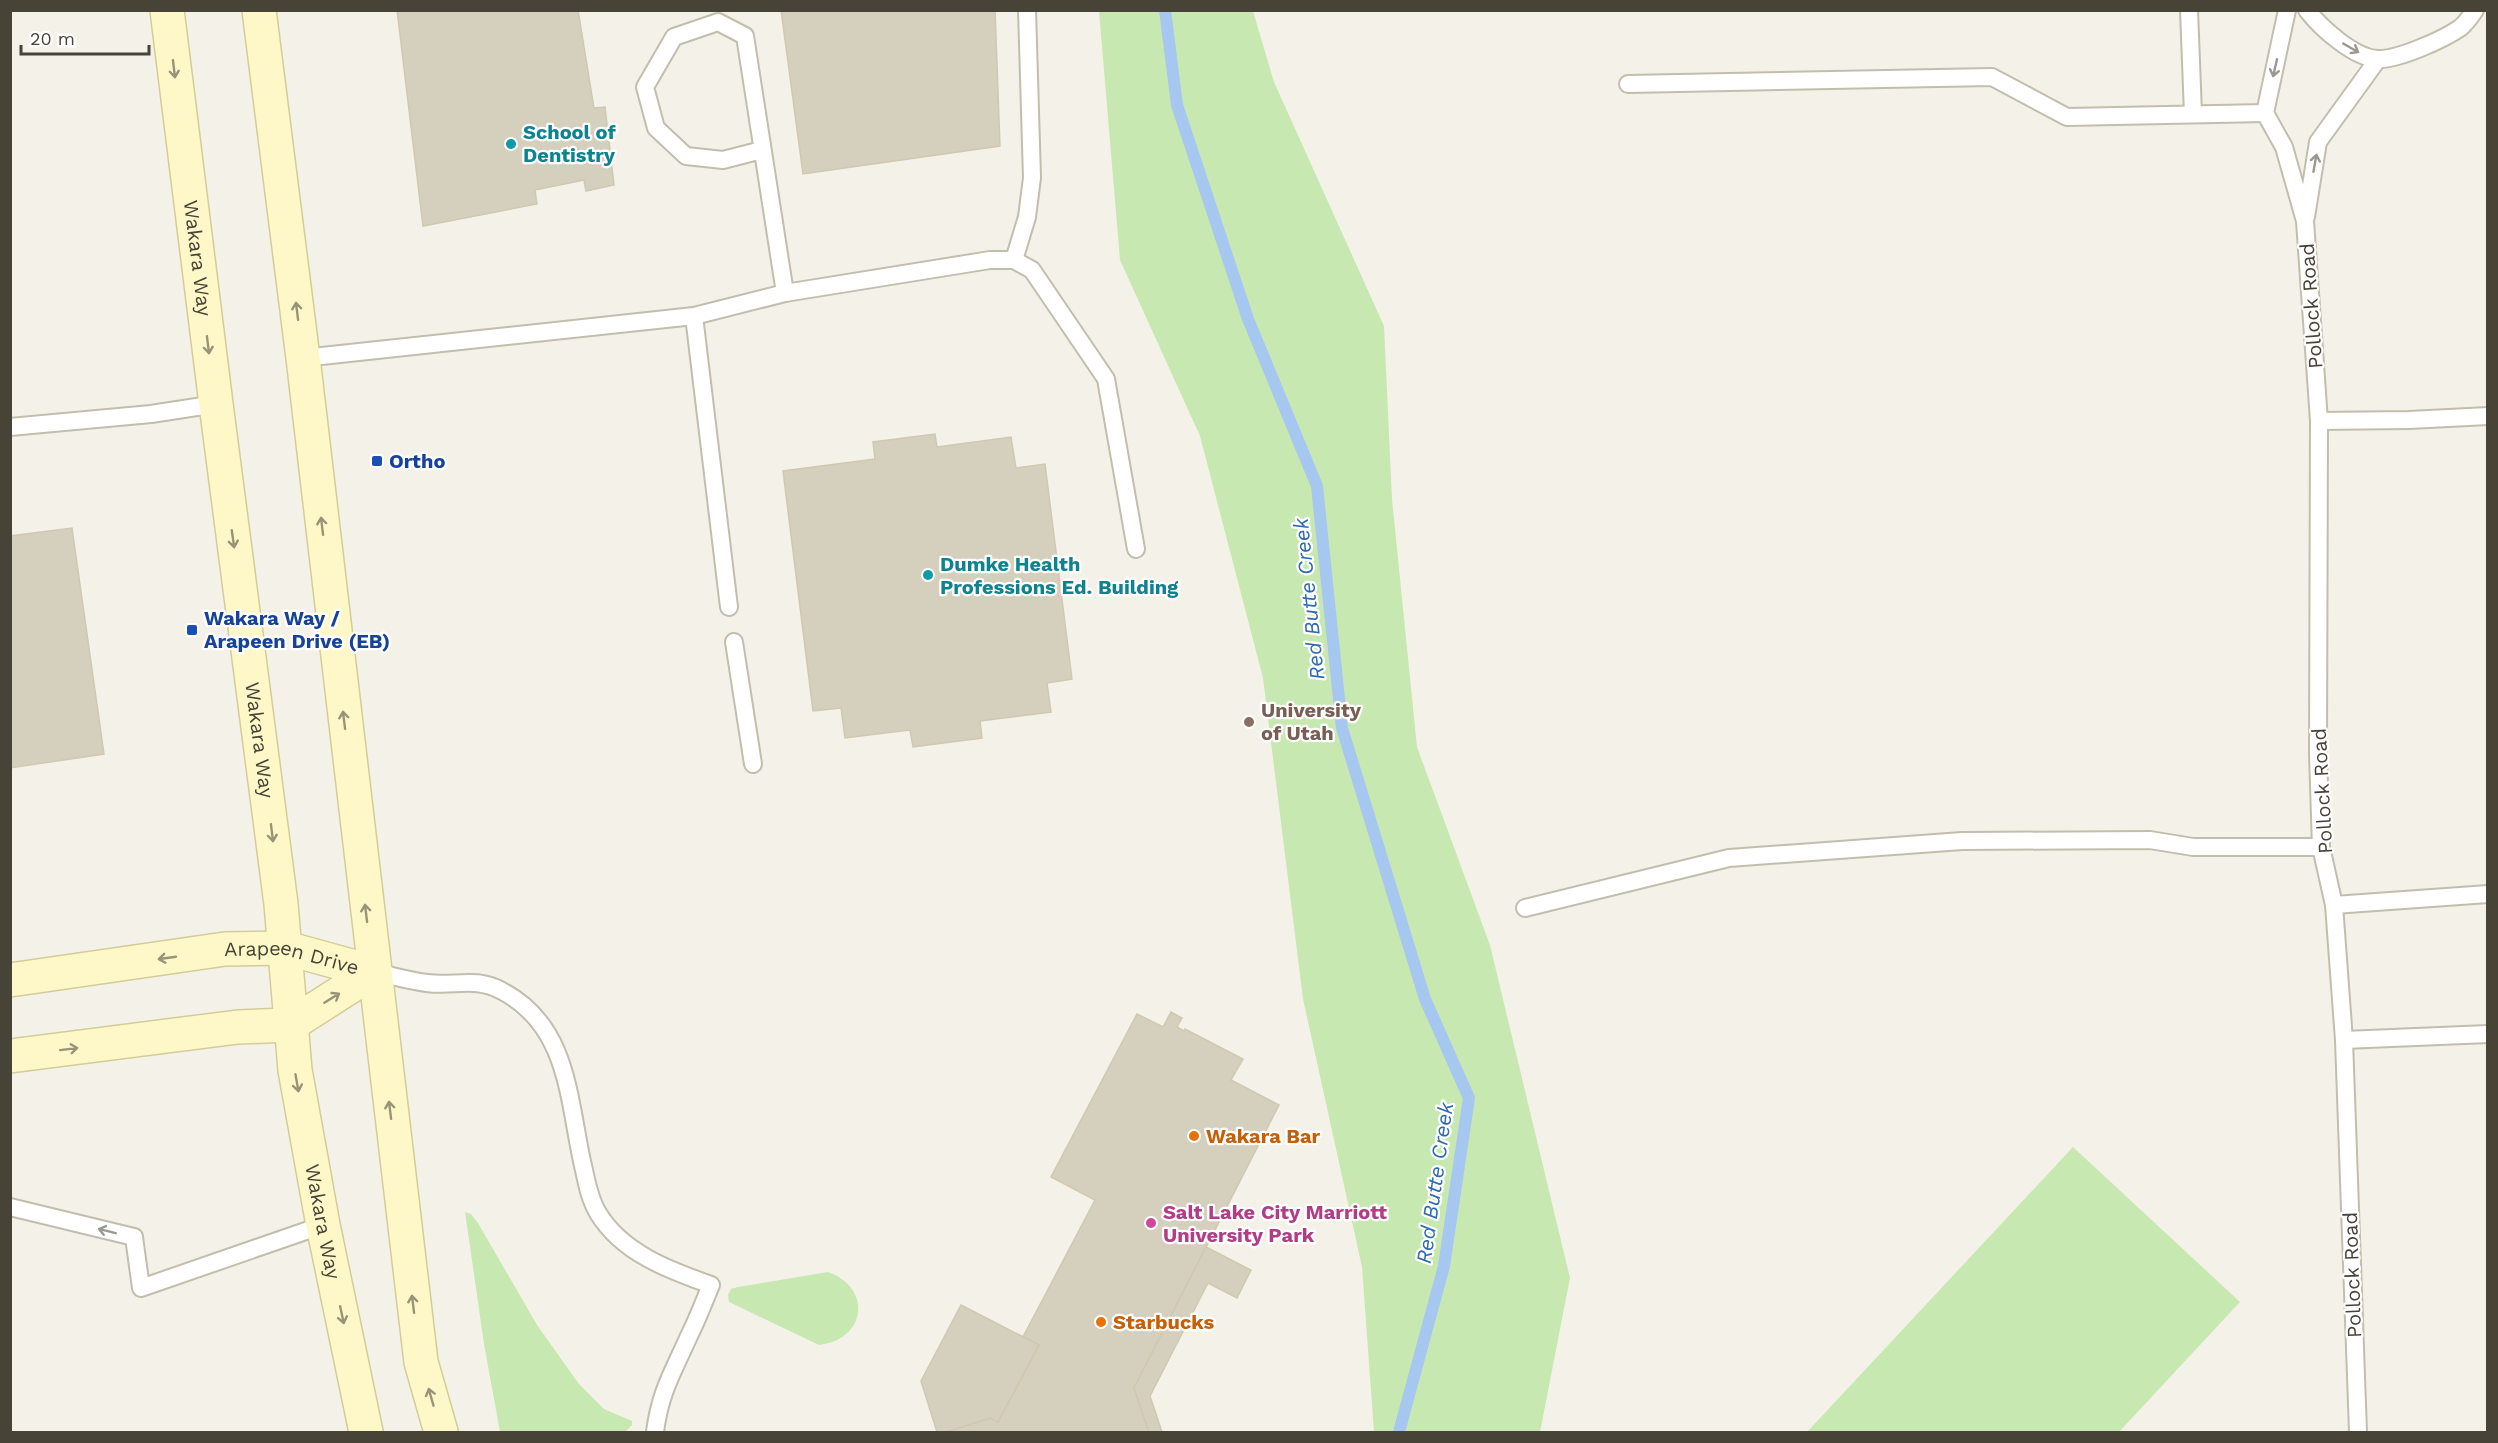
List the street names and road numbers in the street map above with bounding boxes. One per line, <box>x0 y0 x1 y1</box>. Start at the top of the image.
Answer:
street label: Wakara Way <box>179 199 217 318</box>
street label: Pollock Road <box>2295 242 2327 370</box>
street label: Wakara Way <box>240 681 279 800</box>
street label: Pollock Road <box>2307 727 2337 855</box>
street label: Arapeen Drive <box>224 935 362 980</box>
street label: Wakara Way <box>300 1162 346 1282</box>
street label: Pollock Road <box>2338 1212 2366 1338</box>

